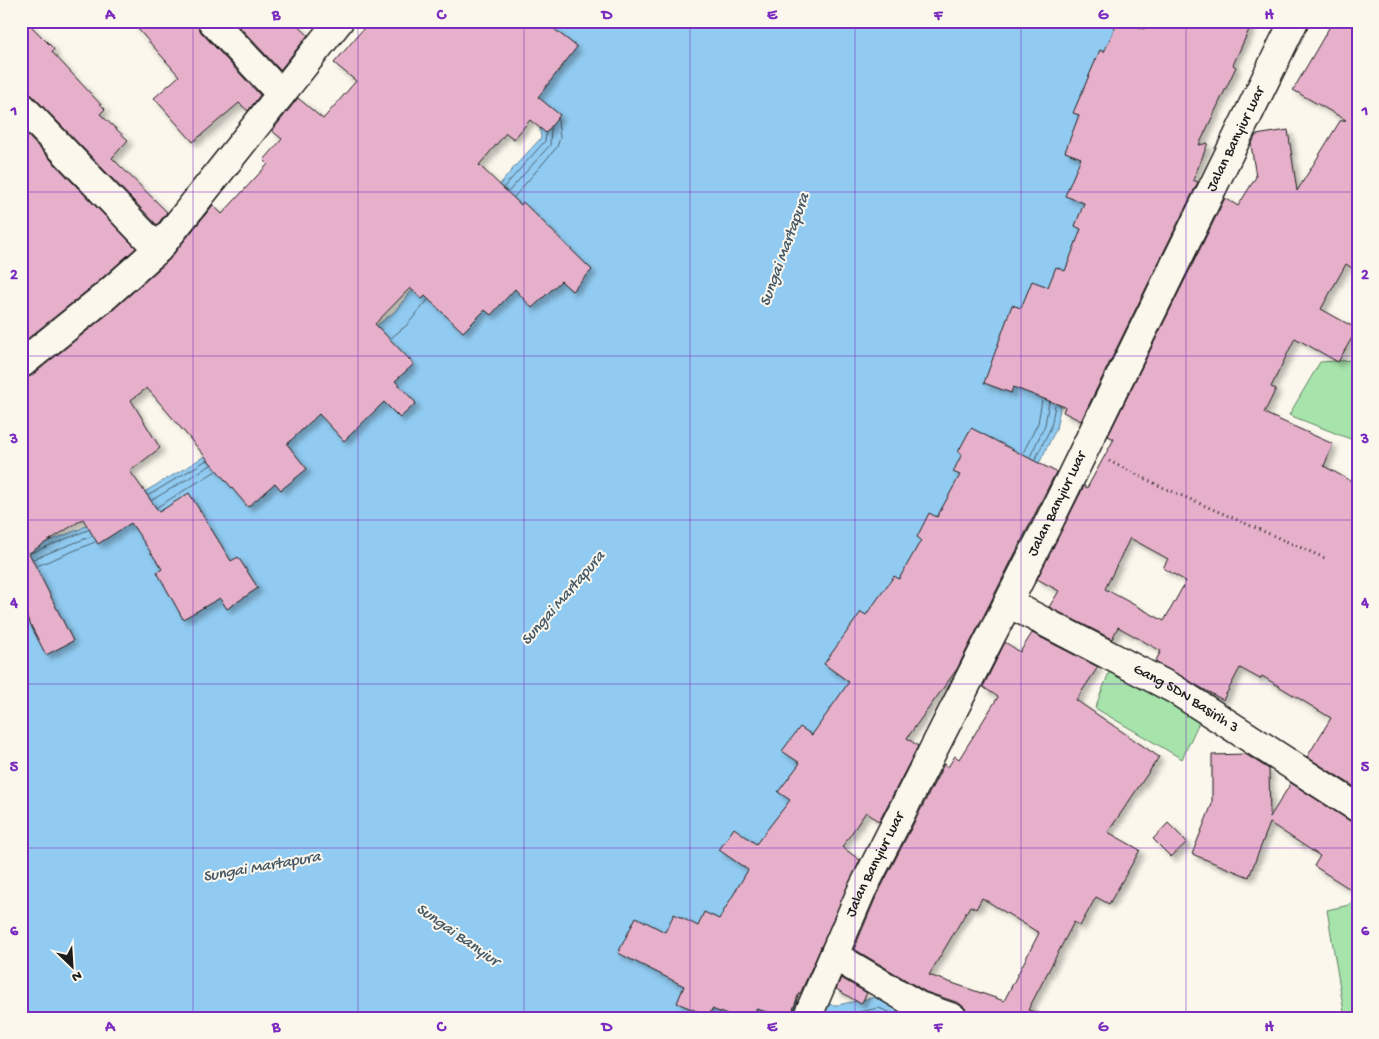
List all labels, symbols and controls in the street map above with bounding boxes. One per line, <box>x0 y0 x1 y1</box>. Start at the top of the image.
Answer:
text: A <box>104 7 116 26</box>
text: B <box>271 7 281 26</box>
text: C <box>436 7 447 26</box>
text: D <box>600 7 613 26</box>
text: E <box>767 7 778 26</box>
text: F <box>933 7 944 26</box>
text: G <box>1098 7 1109 26</box>
text: H <box>1264 7 1274 26</box>
street label: Jalan Banyiur Luar <box>1203 82 1270 195</box>
text: 1 <box>10 103 17 122</box>
text: 1 <box>1361 103 1368 122</box>
water label: Sungai Martapura <box>757 190 816 309</box>
text: 2 <box>10 267 18 286</box>
text: 2 <box>1361 267 1369 286</box>
text: 3 <box>9 431 18 450</box>
text: 3 <box>1360 431 1369 450</box>
street label: Jalan Banyiur Luar <box>1024 447 1092 559</box>
water label: Sungai Martapura <box>518 547 611 650</box>
text: 4 <box>9 595 18 614</box>
text: 4 <box>1360 595 1369 614</box>
street label: Gang SDN Basirih 3 <box>1130 660 1242 737</box>
text: 5 <box>10 759 19 778</box>
text: 5 <box>1361 759 1370 778</box>
street label: Jalan Banyiur Luar <box>842 808 910 920</box>
water label: Sungai Martapura <box>202 848 323 888</box>
water label: Sungai Banyiur <box>412 900 505 974</box>
text: 6 <box>10 923 19 942</box>
text: 6 <box>1361 923 1370 942</box>
north arrow <box>48 942 98 992</box>
text: N <box>69 966 84 985</box>
text: A <box>104 1019 116 1038</box>
text: B <box>271 1019 281 1038</box>
text: C <box>436 1019 447 1038</box>
text: D <box>600 1019 613 1038</box>
text: E <box>767 1019 778 1038</box>
text: F <box>933 1019 944 1038</box>
text: G <box>1098 1019 1109 1038</box>
text: H <box>1264 1019 1274 1038</box>

